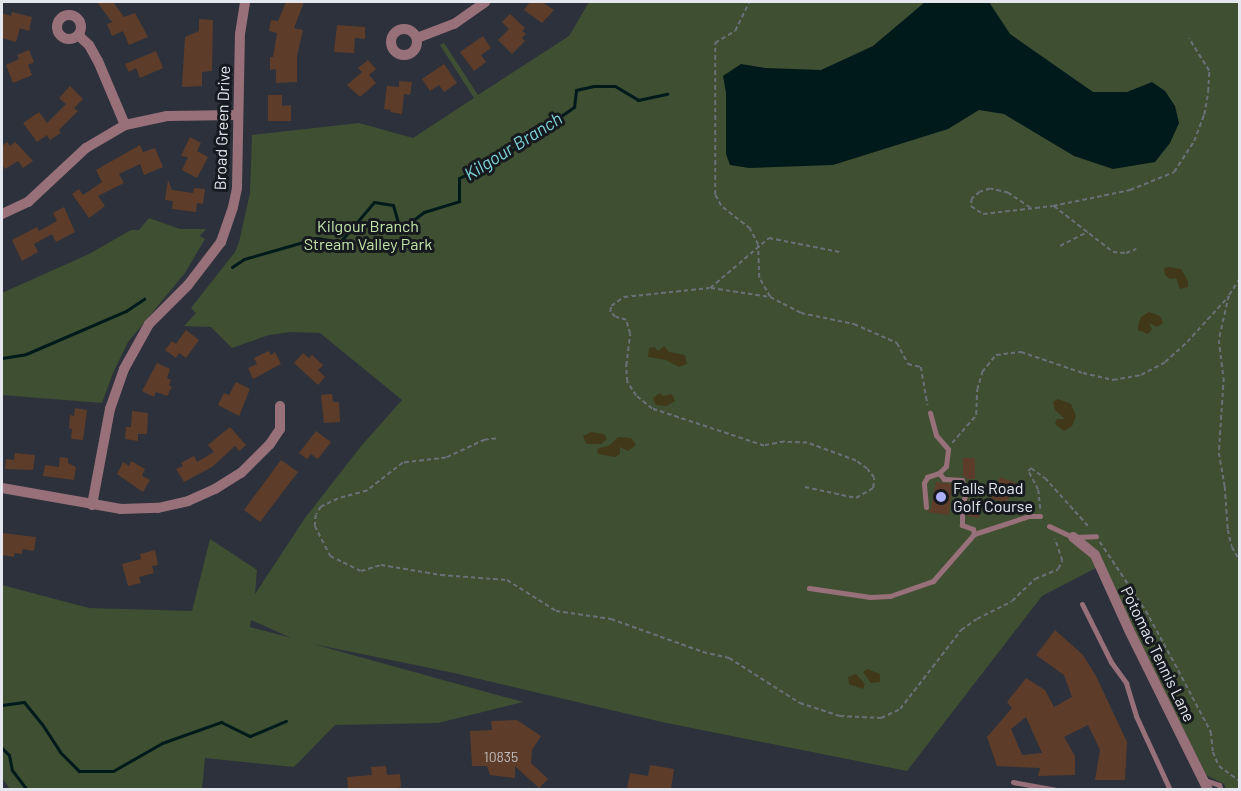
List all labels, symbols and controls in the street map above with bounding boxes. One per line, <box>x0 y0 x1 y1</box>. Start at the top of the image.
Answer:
street label: Broad Green Drive <box>210 65 234 191</box>
water label: Kilgour Branch <box>460 107 566 185</box>
park label: Kilgour Branch Stream Valley Park <box>304 216 432 254</box>
place label: Falls Road Golf Course <box>953 478 1033 516</box>
marker: Falls Road Golf Course <box>934 490 948 504</box>
street label: Potomac Tennis Lane <box>1117 583 1199 725</box>
house number: 10835 <box>484 749 518 765</box>

